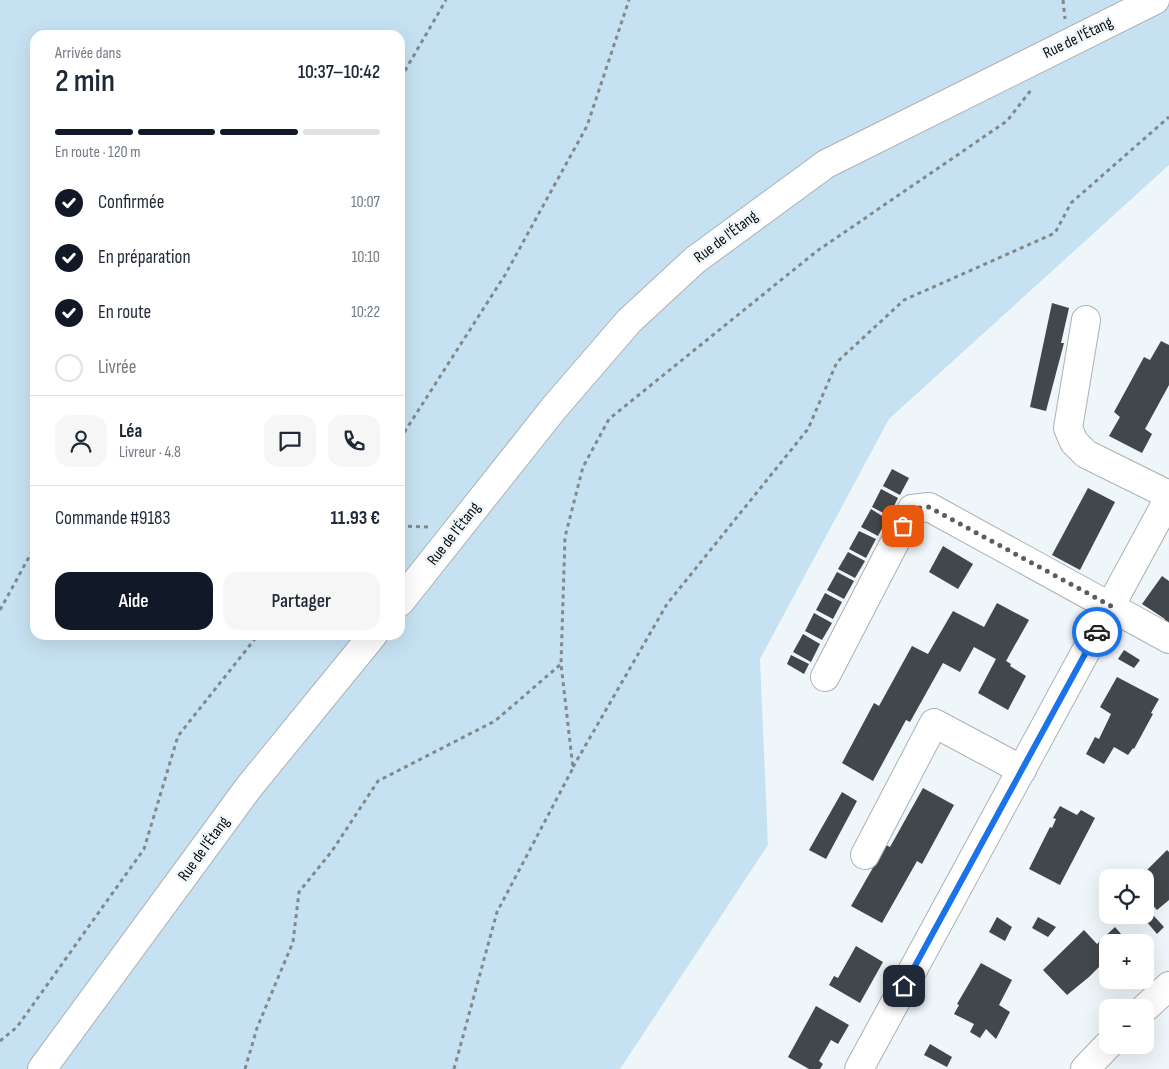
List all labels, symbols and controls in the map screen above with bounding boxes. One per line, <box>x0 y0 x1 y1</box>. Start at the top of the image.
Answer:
street label: Rue de l'Étang <box>1040 13 1116 63</box>
text: Arrivée dans <box>55 44 121 63</box>
text: 10:37–10:42 <box>298 61 380 84</box>
text: 2 min <box>55 62 115 101</box>
text: En route · 120 m <box>55 143 140 162</box>
icon: check <box>55 189 83 217</box>
text: Confirmée <box>98 191 164 214</box>
text: 10:07 <box>351 193 380 212</box>
street label: Rue de l'Étang <box>690 207 762 267</box>
icon: check <box>55 244 83 272</box>
text: En préparation <box>98 246 191 269</box>
text: 10:10 <box>352 248 380 267</box>
icon: check <box>55 299 83 327</box>
text: En route <box>98 301 151 324</box>
text: 10:22 <box>351 303 380 322</box>
text: Livrée <box>98 356 136 379</box>
button: person <box>55 415 107 467</box>
button: chat <box>264 415 316 467</box>
button: phone <box>328 415 380 467</box>
text: Léa <box>119 420 142 443</box>
text: Livreur · 4.8 <box>119 443 181 462</box>
street label: Rue de l'Étang <box>423 499 485 569</box>
pin <box>882 505 924 547</box>
text: Commande #9183 <box>55 507 170 530</box>
text: 11.93 € <box>330 507 380 530</box>
icon: bag <box>889 512 917 540</box>
button: Aide <box>55 572 213 630</box>
button: Partager <box>223 572 380 630</box>
courier <box>1072 607 1122 657</box>
icon: car <box>1083 618 1111 646</box>
street label: Rue de l'Étang <box>174 813 234 885</box>
map controls <box>1099 869 1154 1054</box>
button: locate <box>1099 869 1154 924</box>
button: + <box>1099 934 1154 989</box>
pin <box>883 965 925 1007</box>
icon: home <box>890 972 918 1000</box>
button: − <box>1099 999 1154 1054</box>

